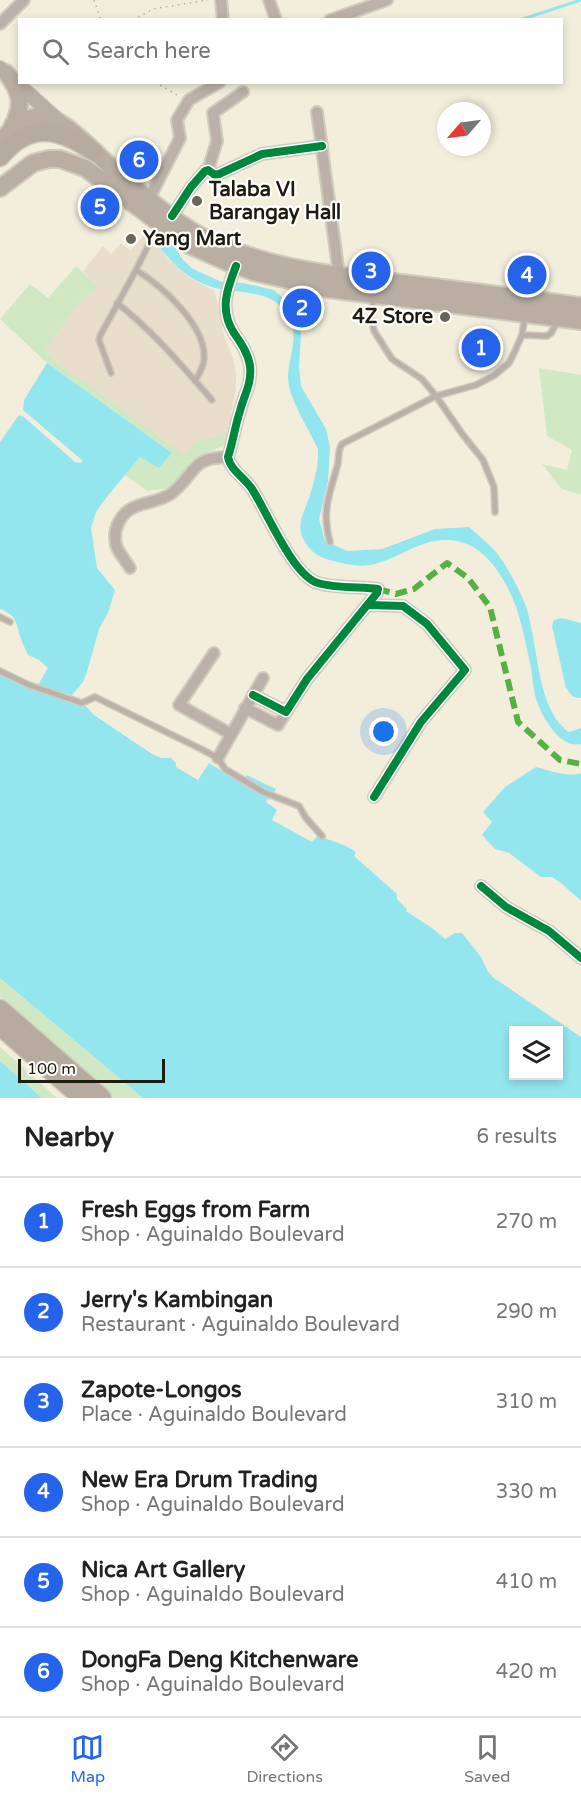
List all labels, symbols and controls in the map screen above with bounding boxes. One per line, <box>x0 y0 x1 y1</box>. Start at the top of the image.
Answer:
search box <box>18 18 563 84</box>
icon: search <box>39 35 72 68</box>
text: Search here <box>87 38 211 64</box>
north arrow <box>437 102 491 156</box>
pin: 6 <box>120 138 158 182</box>
place label: Talaba VI Barangay Hall <box>208 178 341 225</box>
pin: 5 <box>80 184 120 230</box>
marker: Talaba VI Barangay Hall <box>190 194 204 208</box>
place label: Yang Mart <box>143 227 242 251</box>
marker: Yang Mart <box>124 232 138 246</box>
pin: 3 <box>352 248 391 294</box>
pin: 4 <box>508 252 546 298</box>
pin: 2 <box>282 286 322 330</box>
place label: 4Z Store <box>352 305 433 329</box>
marker: 4Z Store <box>438 310 452 324</box>
pin: 1 <box>462 326 500 370</box>
your location <box>369 717 398 746</box>
map controls <box>509 1026 563 1080</box>
button: layers <box>509 1026 563 1080</box>
scale bar <box>18 1056 165 1084</box>
text: 100 m <box>27 1059 76 1079</box>
text: Nearby <box>24 1122 114 1153</box>
text: 6 results <box>477 1125 557 1149</box>
text: Fresh Eggs from Farm <box>81 1197 310 1223</box>
text: 1 <box>37 1210 50 1234</box>
text: 270 m <box>496 1210 557 1234</box>
text: Shop · Aguinaldo Boulevard <box>81 1223 345 1247</box>
text: Jerry's Kambingan <box>81 1287 273 1313</box>
text: 2 <box>37 1300 50 1324</box>
text: 290 m <box>496 1300 557 1324</box>
text: Restaurant · Aguinaldo Boulevard <box>81 1313 400 1337</box>
text: Zapote-Longos <box>81 1377 242 1403</box>
text: 3 <box>37 1390 50 1414</box>
text: 310 m <box>496 1390 557 1414</box>
text: Place · Aguinaldo Boulevard <box>81 1403 347 1427</box>
text: New Era Drum Trading <box>81 1467 318 1493</box>
text: 4 <box>37 1480 50 1504</box>
text: 330 m <box>496 1480 557 1504</box>
text: Shop · Aguinaldo Boulevard <box>81 1493 345 1517</box>
text: Nica Art Gallery <box>81 1557 245 1583</box>
text: 5 <box>37 1570 50 1594</box>
text: 410 m <box>496 1570 557 1594</box>
text: Shop · Aguinaldo Boulevard <box>81 1583 345 1607</box>
text: DongFa Deng Kitchenware <box>81 1647 358 1673</box>
text: 6 <box>37 1660 50 1684</box>
text: 420 m <box>496 1660 557 1684</box>
text: Shop · Aguinaldo Boulevard <box>81 1673 345 1697</box>
tab: Map <box>71 1731 105 1787</box>
tab: Directions <box>246 1731 323 1787</box>
tab: Saved <box>464 1731 510 1787</box>

